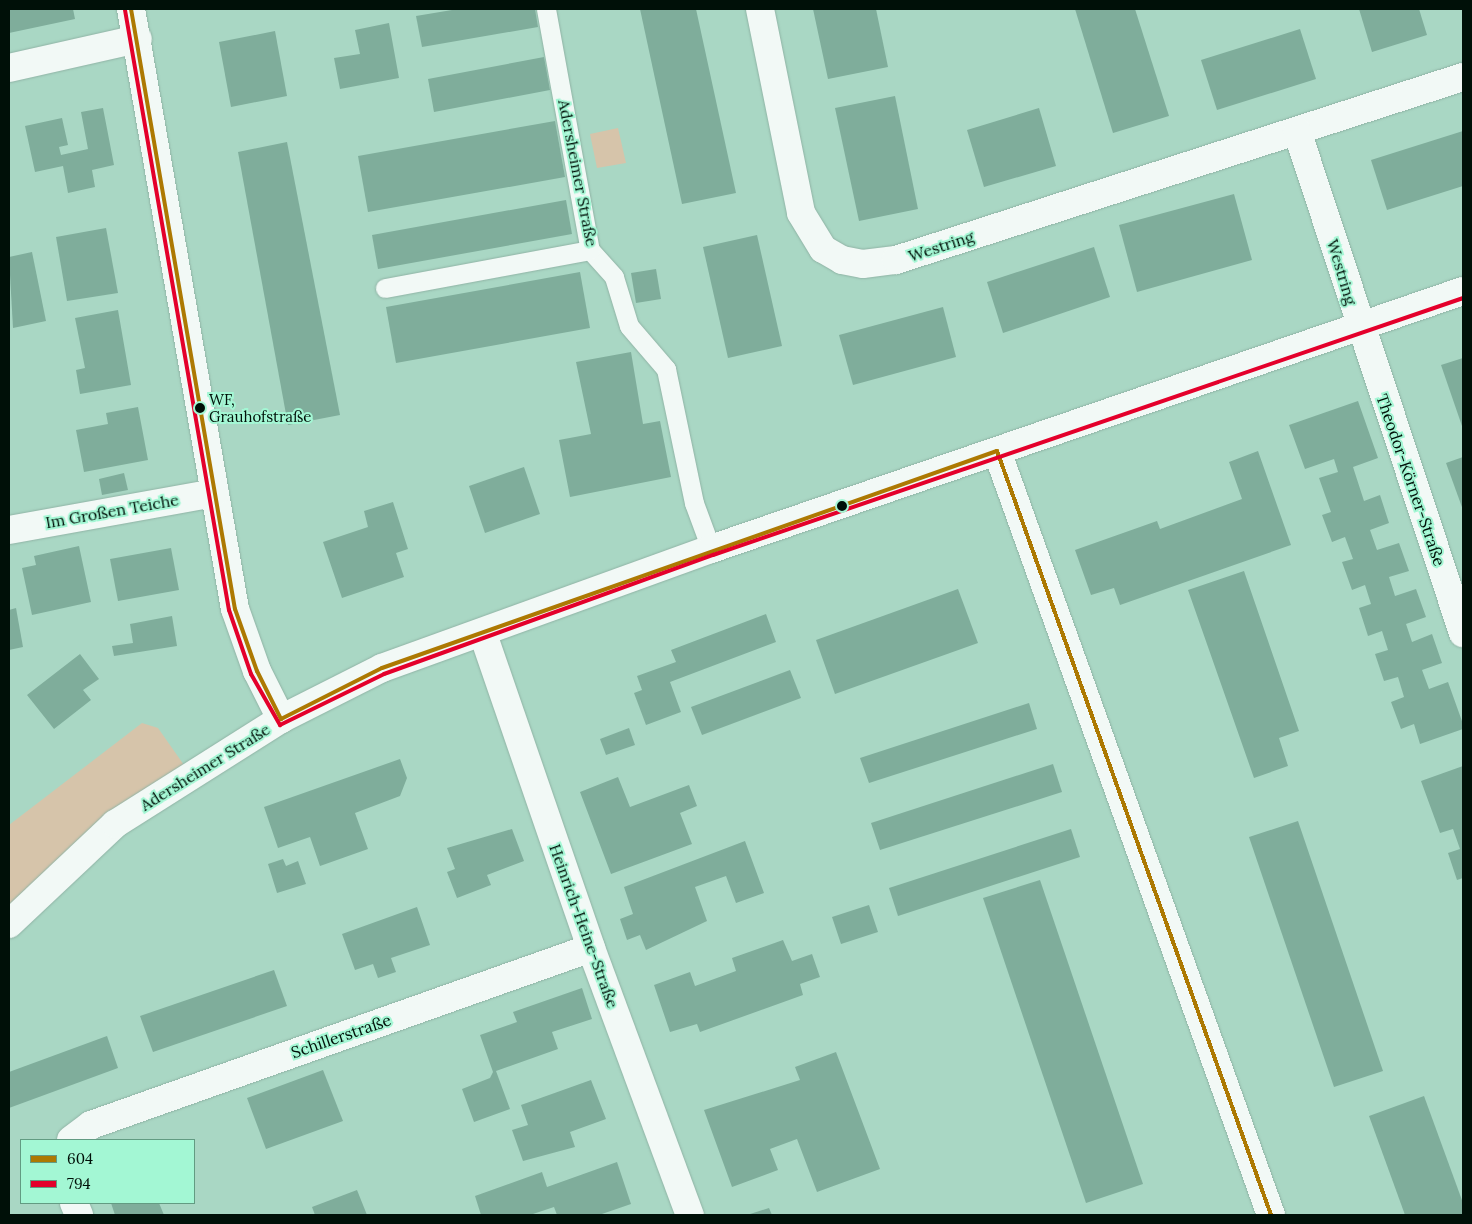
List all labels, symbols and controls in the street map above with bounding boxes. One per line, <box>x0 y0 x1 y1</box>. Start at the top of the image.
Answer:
street label: Adersheimer Straße <box>554 98 602 248</box>
street label: Westring <box>906 226 976 266</box>
street label: Westring <box>1323 237 1361 307</box>
place label: WF, Grauhofstraße <box>209 390 311 425</box>
street label: Theodor-Körner-Straße <box>1373 391 1449 569</box>
marker: WF, Grauhofstraße <box>195 403 205 413</box>
street label: Im Großen Teiche <box>44 490 180 532</box>
unlabelled marker <box>837 501 847 511</box>
street label: Adersheimer Straße <box>137 719 273 815</box>
street label: Heinrich-Heine-Straße <box>545 841 623 1011</box>
street label: Schillerstraße <box>289 1010 393 1062</box>
legend <box>20 1139 195 1204</box>
text: 604 <box>67 1149 93 1168</box>
text: 794 <box>67 1174 91 1193</box>

